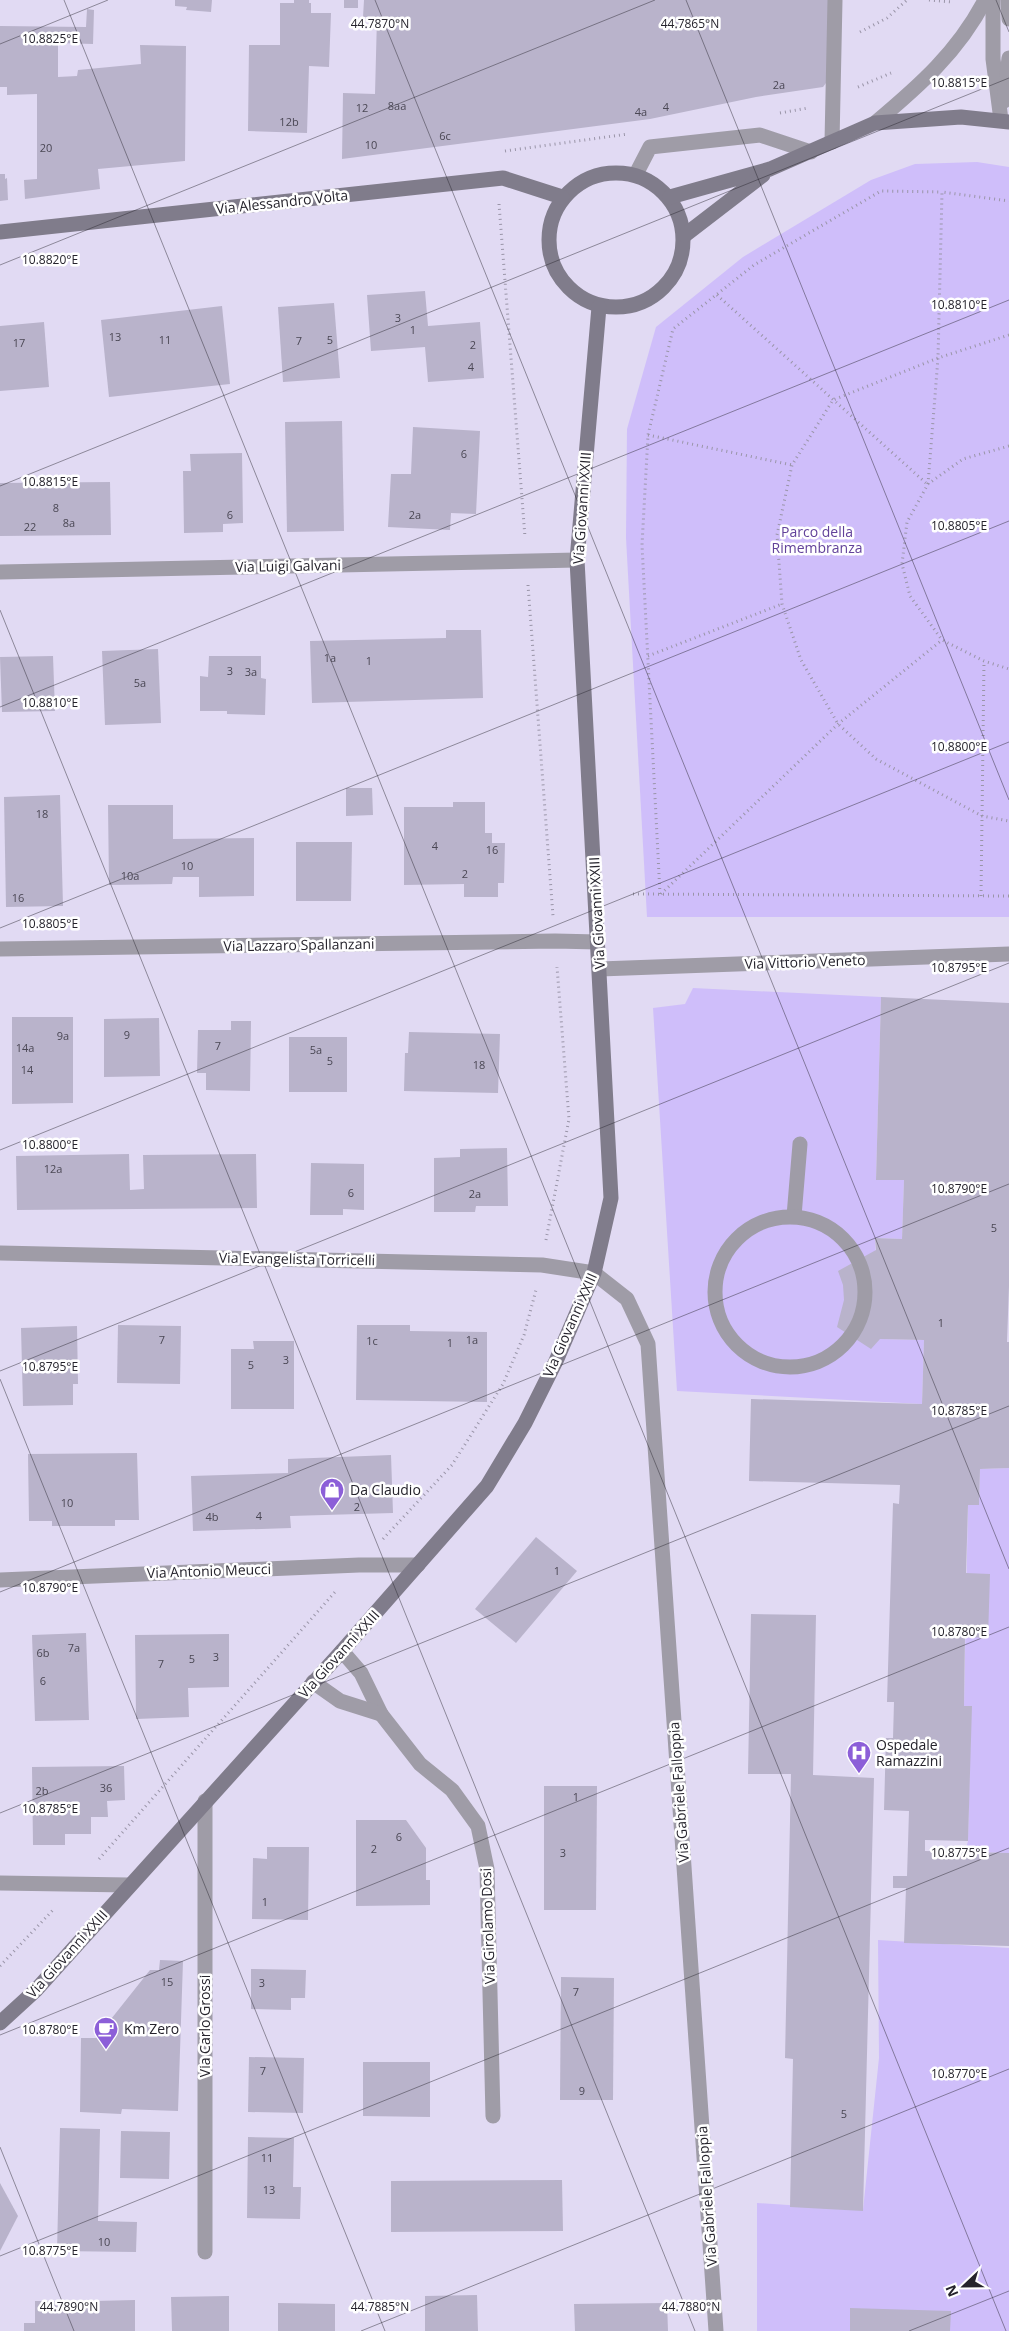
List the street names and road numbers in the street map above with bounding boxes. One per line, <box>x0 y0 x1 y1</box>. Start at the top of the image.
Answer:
street label: Via Alessandro Volta <box>215 185 349 218</box>
street label: Via Giovanni XXIII <box>568 451 595 565</box>
street label: Via Luigi Galvani <box>235 555 341 576</box>
street label: Via Giovanni XXIII <box>584 856 609 970</box>
street label: Via Lazzaro Spallanzani <box>223 934 375 955</box>
street label: Via Vittorio Veneto <box>744 950 866 973</box>
street label: Via Evangelista Torricelli <box>219 1248 375 1269</box>
street label: Via Giovanni XXIII <box>538 1270 601 1380</box>
street label: Via Antonio Meucci <box>147 1559 271 1582</box>
street label: Via Giovanni XXIII <box>294 1606 383 1702</box>
street label: Via Gabriele Falloppia <box>664 1721 693 1863</box>
street label: Via Girolamo Dosi <box>476 1868 499 1984</box>
street label: Via Giovanni XXIII <box>22 1906 111 2002</box>
street label: Via Carlo Grossi <box>195 1975 214 2077</box>
street label: Via Gabriele Falloppia <box>692 2125 721 2267</box>

